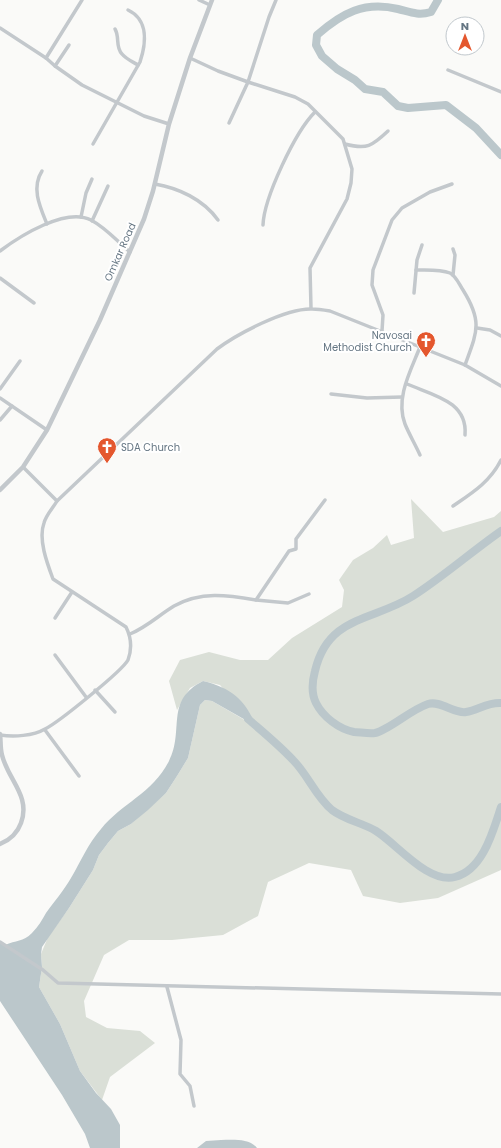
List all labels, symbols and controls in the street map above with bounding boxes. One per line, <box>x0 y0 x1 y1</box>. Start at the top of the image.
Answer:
north arrow <box>445 16 485 56</box>
text: N <box>461 18 469 34</box>
street label: Omkar Road <box>100 220 140 284</box>
place label: Navosai Methodist Church <box>323 328 412 355</box>
church icon: Navosai Methodist Church <box>415 330 437 358</box>
church icon: SDA Church <box>96 436 118 464</box>
place label: SDA Church <box>121 440 180 455</box>

